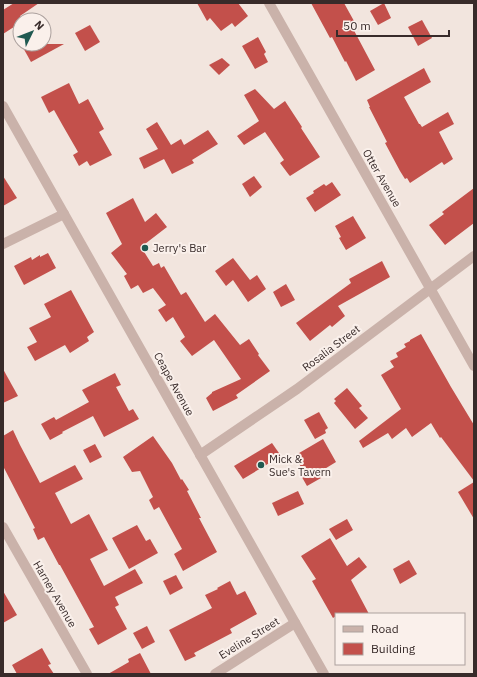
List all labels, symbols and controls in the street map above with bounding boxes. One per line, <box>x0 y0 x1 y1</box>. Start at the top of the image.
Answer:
north arrow <box>12 12 52 52</box>
scale bar <box>337 12 449 38</box>
text: N <box>31 17 47 33</box>
text: 50 m <box>343 18 371 33</box>
street label: Otter Avenue <box>360 146 404 210</box>
place label: Jerry's Bar <box>153 241 206 255</box>
marker: Jerry's Bar <box>140 243 150 253</box>
street label: Rosalia Street <box>299 322 363 374</box>
street label: Ceape Avenue <box>151 350 197 418</box>
place label: Mick & Sue's Tavern <box>269 452 331 479</box>
marker: Mick & Sue's Tavern <box>256 460 266 470</box>
street label: Harney Avenue <box>30 558 80 630</box>
legend <box>335 613 465 665</box>
street label: Eveline Street <box>216 614 282 662</box>
text: Road <box>371 621 399 636</box>
text: Building <box>371 641 416 656</box>

